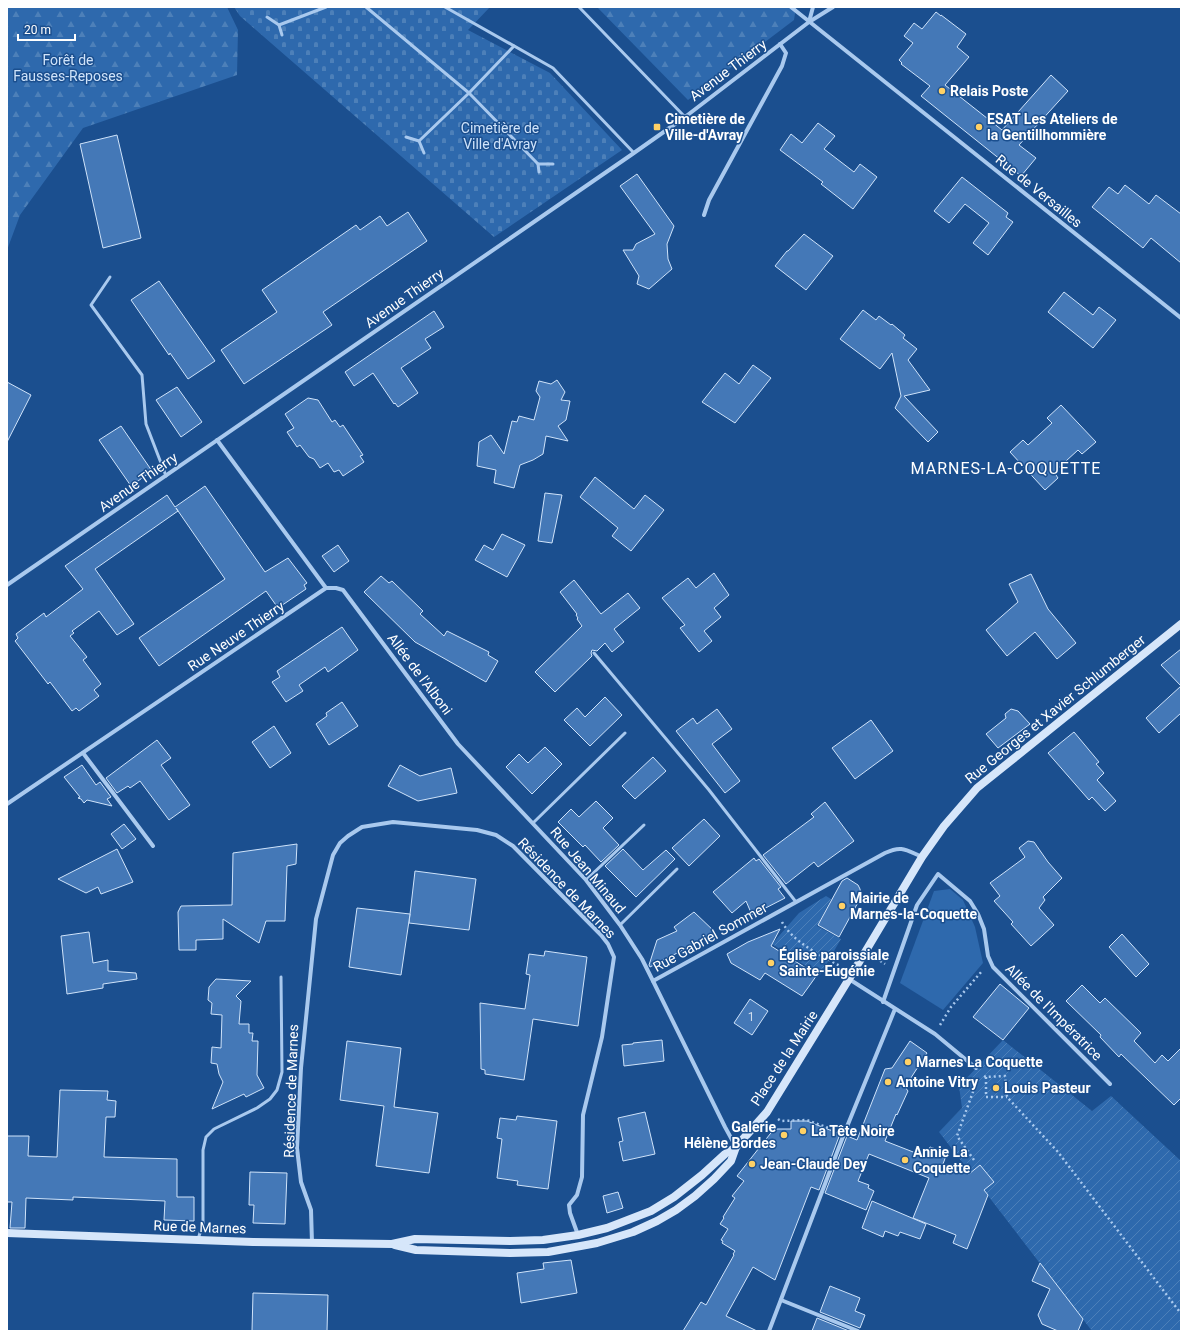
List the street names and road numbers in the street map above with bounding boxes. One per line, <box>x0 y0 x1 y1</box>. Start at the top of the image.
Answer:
street label: Avenue Thierry <box>686 36 770 104</box>
street label: Rue de Versailles <box>993 151 1085 231</box>
street label: Avenue Thierry <box>362 265 447 331</box>
street label: Avenue Thierry <box>96 449 181 515</box>
street label: Rue Neuve Thierry <box>185 598 288 674</box>
street label: Allée de l'Alboni <box>384 630 456 718</box>
street label: Rue Georges et Xavier Schlumberger <box>962 631 1148 787</box>
street label: Rue Jean Minaud <box>547 824 629 916</box>
street label: Résidence de Marnes <box>515 834 619 942</box>
street label: Rue Gabriel Sommer <box>650 899 770 975</box>
street label: Allée de l'Impératrice <box>1002 960 1106 1064</box>
street label: Place de la Mairie <box>747 1007 821 1109</box>
street label: Résidence de Marnes <box>281 1024 301 1158</box>
street label: Rue de Marnes <box>153 1217 247 1237</box>

